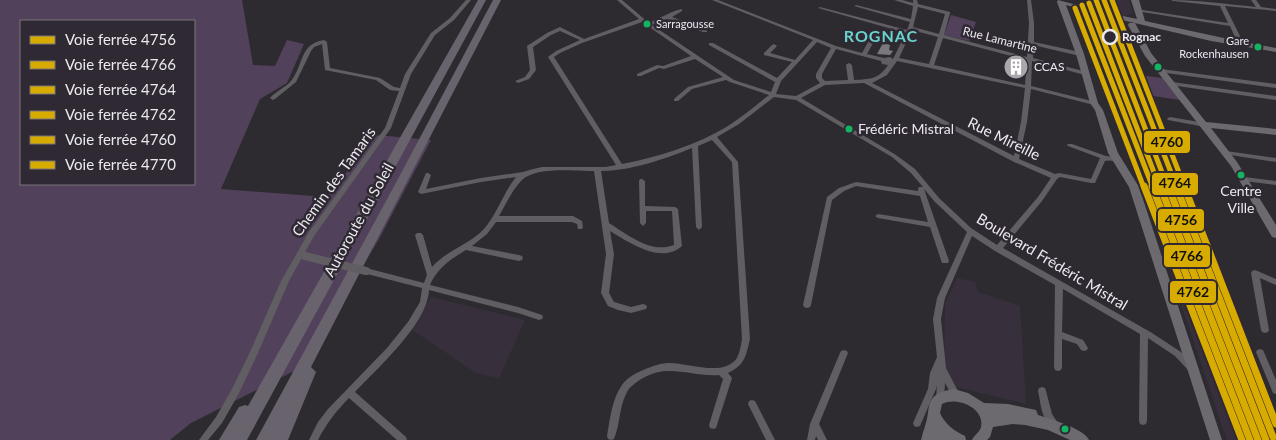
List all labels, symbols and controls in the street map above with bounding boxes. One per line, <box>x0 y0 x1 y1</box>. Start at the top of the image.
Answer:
place label: Sarragousse <box>656 17 714 30</box>
marker: Sarragousse <box>642 19 652 29</box>
legend <box>20 20 195 185</box>
street label: Rue Lamartine <box>961 23 1039 56</box>
district label: ROGNAC <box>844 26 918 45</box>
marker: Rognac <box>1102 29 1118 45</box>
place label: Rognac <box>1122 29 1161 44</box>
text: Voie ferrée 4756 <box>65 30 176 48</box>
place label: Gare Rockenhausen <box>1179 34 1249 60</box>
marker: Gare Rockenhausen <box>1253 42 1263 52</box>
building icon: CCAS <box>1003 54 1029 80</box>
text: Voie ferrée 4766 <box>65 55 176 73</box>
place label: CCAS <box>1034 59 1065 74</box>
unlabelled marker <box>1153 62 1163 72</box>
text: Voie ferrée 4764 <box>65 80 176 98</box>
text: Voie ferrée 4762 <box>65 105 176 123</box>
street label: Rue Mireille <box>965 113 1044 163</box>
place label: Frédéric Mistral <box>858 120 954 137</box>
street label: Chemin des Tamaris <box>288 123 379 240</box>
marker: Frédéric Mistral <box>844 124 854 134</box>
text: Voie ferrée 4760 <box>65 130 176 148</box>
line badge: 4760 <box>1143 130 1191 154</box>
text: 4760 <box>1151 133 1183 150</box>
text: Voie ferrée 4770 <box>65 155 176 173</box>
street label: Autoroute du Soleil <box>319 160 397 279</box>
marker: Centre Ville <box>1236 170 1246 180</box>
line badge: 4764 <box>1151 172 1199 196</box>
text: 4764 <box>1159 174 1191 191</box>
place label: Centre Ville <box>1220 182 1262 216</box>
line badge: 4756 <box>1157 208 1205 232</box>
street label: Boulevard Frédéric Mistral <box>974 209 1131 313</box>
text: 4756 <box>1165 211 1197 228</box>
line badge: 4766 <box>1163 244 1211 268</box>
text: 4766 <box>1171 247 1203 264</box>
line badge: 4762 <box>1169 280 1217 304</box>
text: 4762 <box>1177 283 1209 300</box>
unlabelled marker <box>1060 424 1070 434</box>

